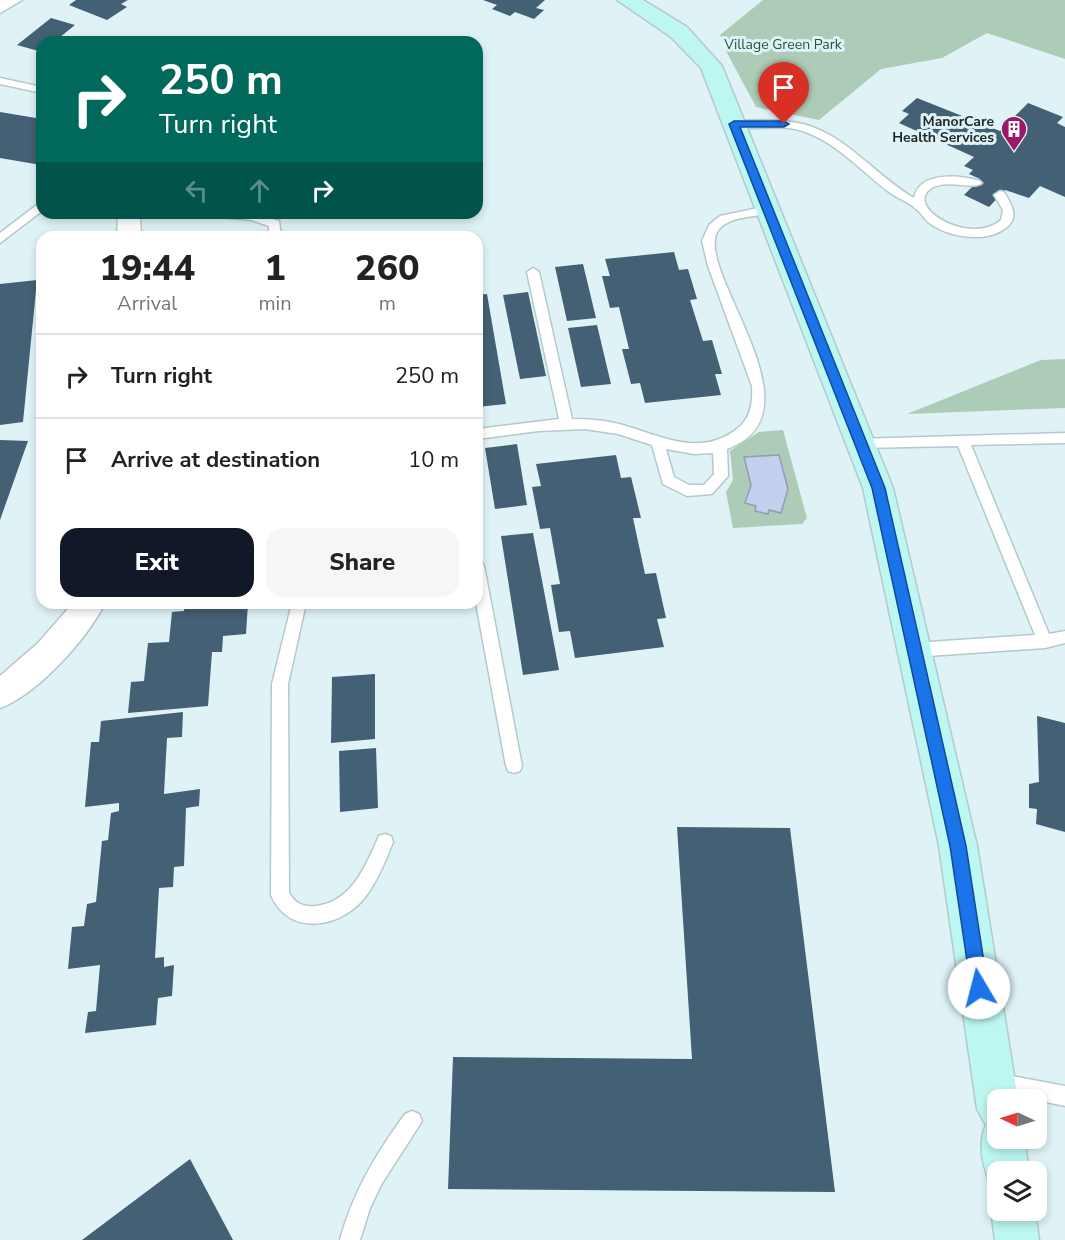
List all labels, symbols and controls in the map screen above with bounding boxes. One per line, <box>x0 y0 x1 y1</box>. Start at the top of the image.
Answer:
park label: Village Green Park <box>723 35 843 54</box>
text: 250 m <box>159 52 283 109</box>
icon: right <box>60 60 138 138</box>
pin <box>758 62 809 124</box>
icon: arrive <box>767 71 800 104</box>
text: Turn right <box>159 106 277 143</box>
place label: ManorCare Health Services <box>892 112 994 147</box>
building icon: ManorCare Health Services <box>999 114 1029 152</box>
icon: left <box>180 174 213 207</box>
icon: ahead <box>243 174 276 207</box>
icon: right <box>306 174 339 207</box>
text: 19:44 <box>99 244 195 293</box>
text: 1 <box>264 244 286 293</box>
text: 260 <box>355 244 420 293</box>
text: Arrival <box>117 290 177 317</box>
text: min <box>258 290 292 317</box>
text: m <box>379 290 396 317</box>
icon: right <box>60 360 93 393</box>
text: Turn right <box>111 361 212 391</box>
text: 250 m <box>395 361 459 391</box>
icon: arrive <box>60 444 93 477</box>
text: Arrive at destination <box>111 445 320 475</box>
text: 10 m <box>408 445 459 475</box>
button: Exit <box>60 528 254 597</box>
button: Share <box>266 528 459 597</box>
position arrow <box>947 956 1011 1020</box>
north arrow <box>987 1089 1047 1149</box>
map controls <box>987 1089 1047 1221</box>
button: layers <box>987 1161 1047 1221</box>

